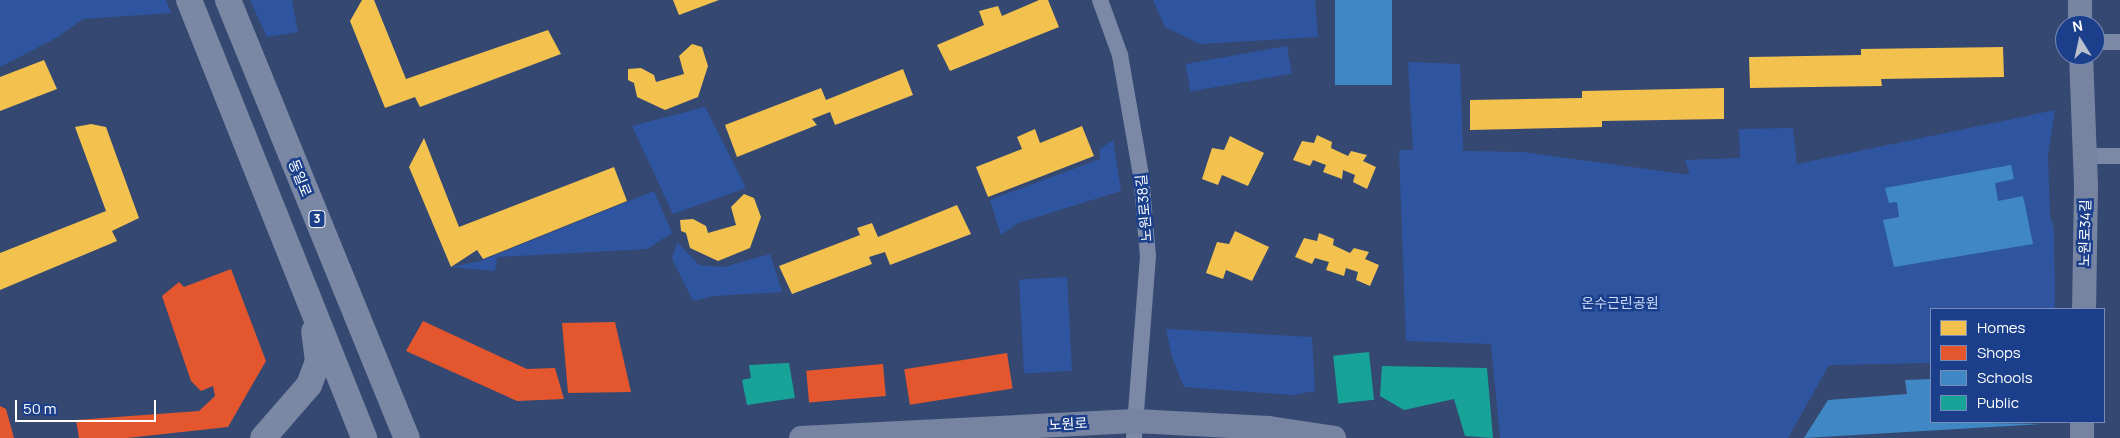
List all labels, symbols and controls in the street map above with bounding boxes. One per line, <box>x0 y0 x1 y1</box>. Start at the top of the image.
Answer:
north arrow <box>2055 15 2105 65</box>
text: N <box>2071 15 2084 36</box>
street label: 동일로 <box>285 157 315 199</box>
street label: 노원로38길 <box>1133 174 1155 242</box>
street label: 노원로34길 <box>2076 199 2094 267</box>
road number: 3 <box>308 210 326 228</box>
park label: 온수근린공원 <box>1581 295 1659 311</box>
legend <box>1930 308 2105 423</box>
text: Homes <box>1977 317 2025 338</box>
text: Shops <box>1977 342 2021 363</box>
text: Schools <box>1977 367 2033 388</box>
scale bar <box>18 390 159 422</box>
text: Public <box>1977 392 2019 413</box>
text: 50 m <box>23 398 57 419</box>
street label: 노원로 <box>1048 415 1088 433</box>

